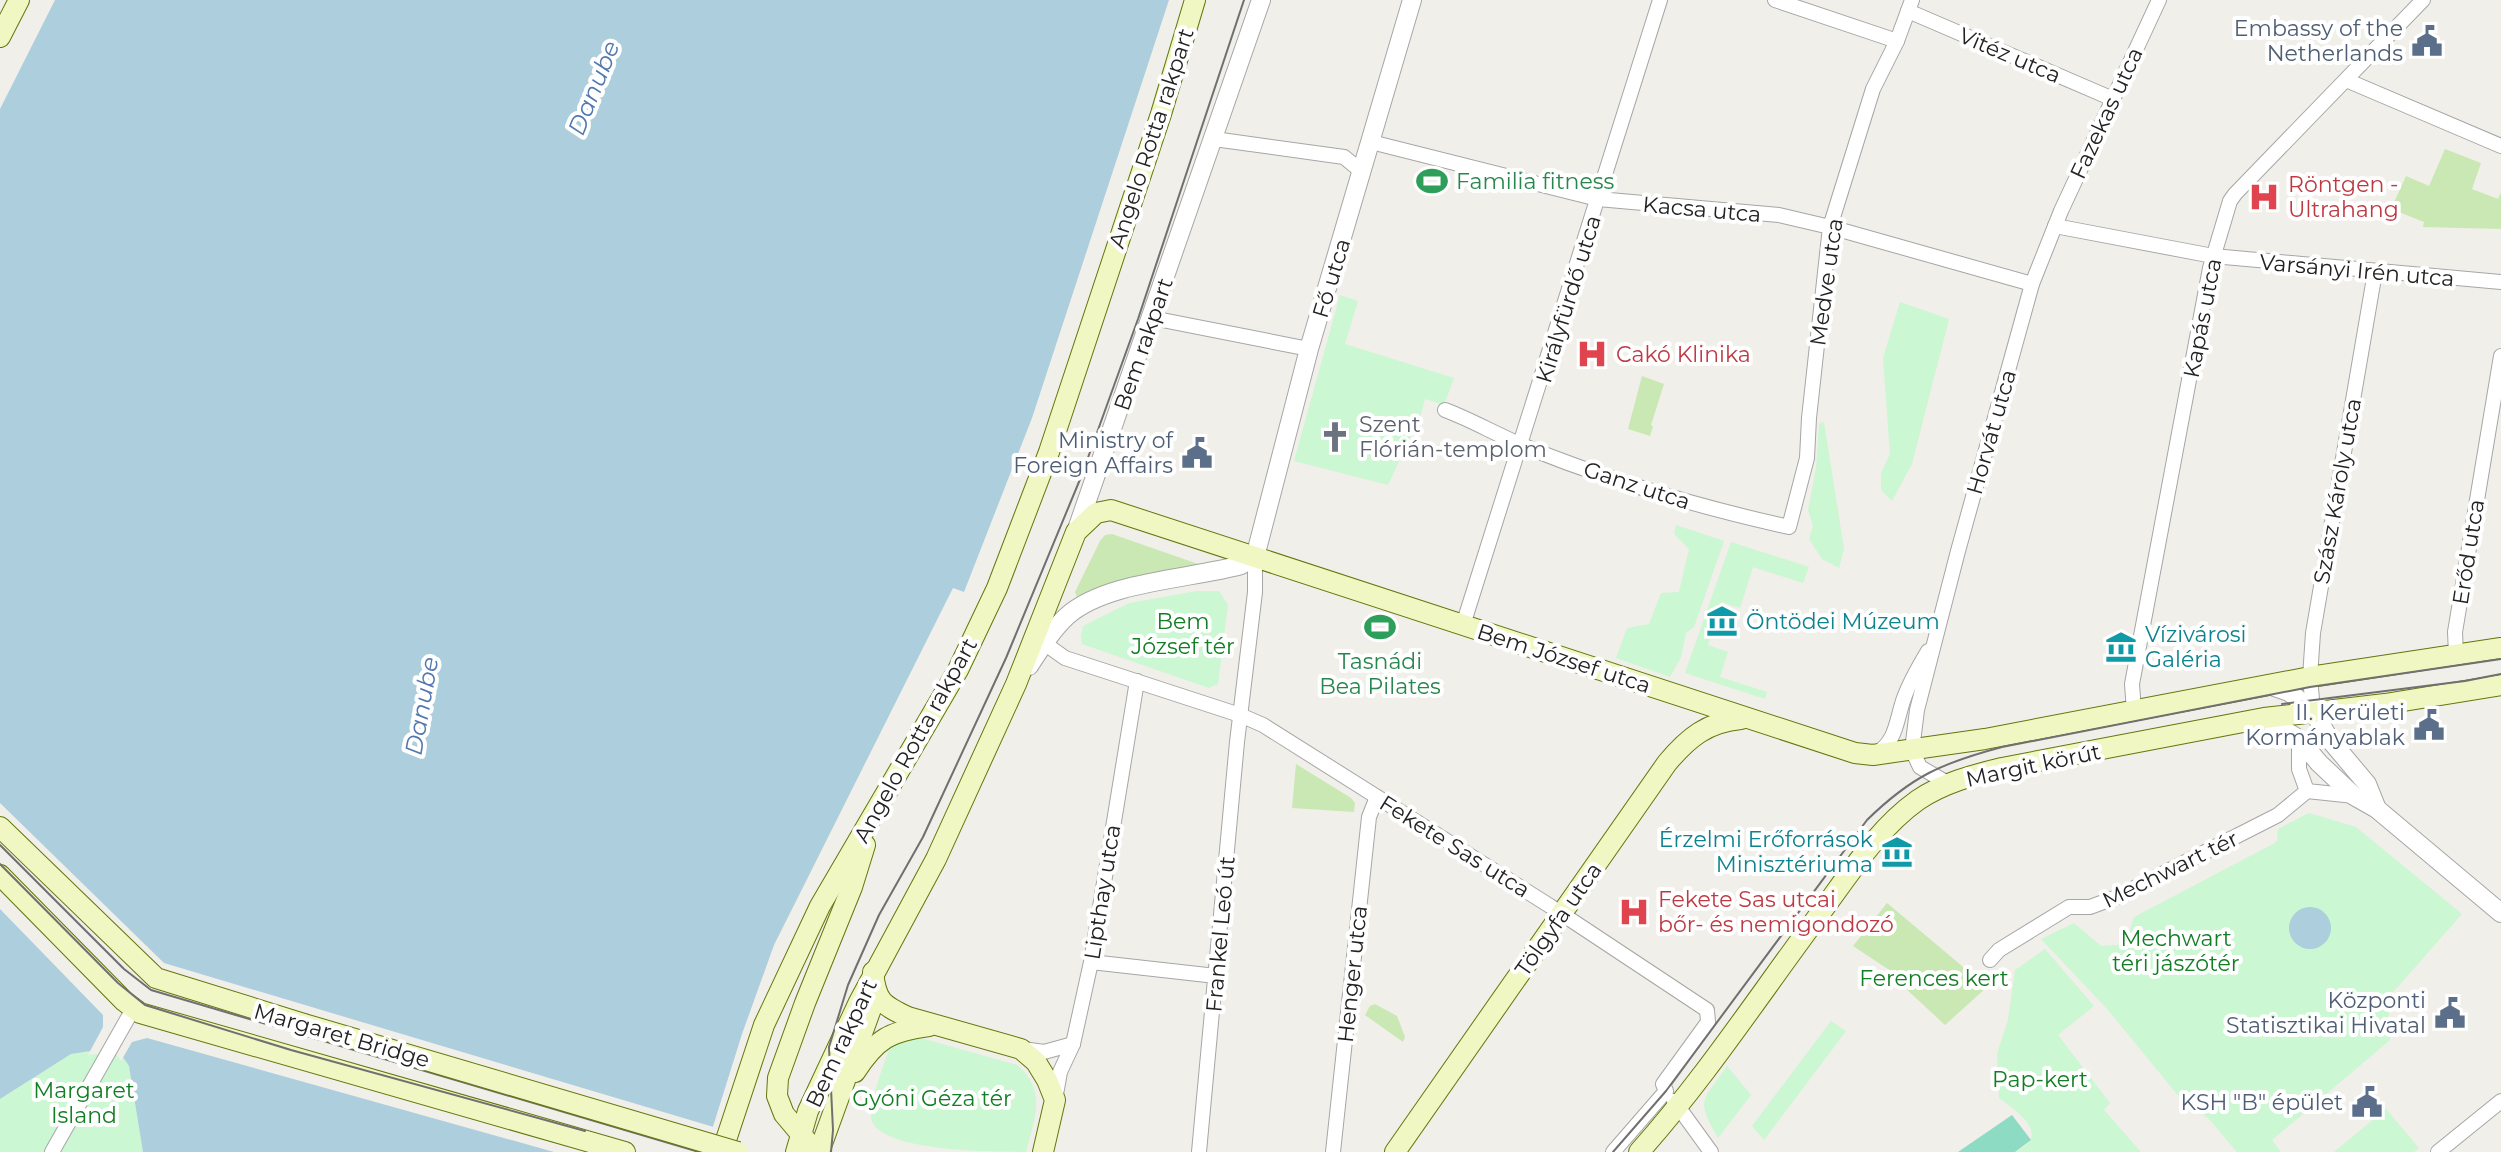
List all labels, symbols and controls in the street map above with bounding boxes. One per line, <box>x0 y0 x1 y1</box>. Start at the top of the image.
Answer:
place label: Embassy of the Netherlands <box>2234 15 2403 67</box>
street label: Vitéz utca <box>1955 22 2065 89</box>
public building icon: Embassy of the Netherlands <box>2410 24 2444 58</box>
street label: Angelo Rotta rakpart <box>1103 25 1200 252</box>
water label: Danube <box>562 36 626 139</box>
street label: Fazekas utca <box>2064 43 2149 183</box>
sports icon: Familia fitness <box>1415 164 1449 198</box>
place label: Familia fitness <box>1456 168 1615 195</box>
place label: Röntgen - Ultrahang <box>2288 171 2399 223</box>
hospital icon: Röntgen - Ultrahang <box>2247 180 2281 214</box>
street label: Kacsa utca <box>1642 191 1762 228</box>
street label: Királyfürdő utca <box>1530 212 1607 386</box>
street label: Medve utca <box>1804 217 1849 348</box>
street label: Fő utca <box>1307 235 1356 321</box>
street label: Varsányi Irén utca <box>2258 249 2455 292</box>
street label: Kapás utca <box>2178 256 2227 380</box>
street label: Bem rakpart <box>1108 274 1179 414</box>
hospital icon: Cakó Klinika <box>1575 337 1609 371</box>
place label: Cakó Klinika <box>1616 341 1751 368</box>
street label: Horvát utca <box>1961 367 2022 498</box>
street label: Szász Károly utca <box>2308 396 2367 586</box>
place label: Szent Flórián-templom <box>1359 411 1547 463</box>
church icon: Szent Flórián-templom <box>1318 420 1352 454</box>
place label: Ministry of Foreign Affairs <box>1013 427 1175 479</box>
public building icon: Ministry of Foreign Affairs <box>1180 436 1214 470</box>
street label: Ganz utca <box>1580 456 1694 515</box>
street label: Erőd utca <box>2447 497 2490 607</box>
museum icon: Öntödei Múzeum <box>1705 604 1739 638</box>
park label: Bem József tér <box>1130 608 1235 660</box>
place label: Öntödei Múzeum <box>1746 608 1940 635</box>
sports icon: Tasnádi Bea Pilates <box>1363 610 1397 644</box>
street label: Bem József utca <box>1474 618 1654 699</box>
place label: Vízivárosi Galéria <box>2145 621 2247 673</box>
museum icon: Vízivárosi Galéria <box>2104 630 2138 664</box>
street label: Angelo Rotta rakpart <box>848 633 983 847</box>
place label: Tasnádi Bea Pilates <box>1319 648 1441 700</box>
water label: Danube <box>399 655 444 757</box>
place label: II. Kerületi Kormányablak <box>2245 699 2406 751</box>
public building icon: II. Kerületi Kormányablak <box>2412 708 2446 742</box>
street label: Margit körút <box>1963 738 2103 793</box>
street label: Fekete Sas utca <box>1375 789 1535 903</box>
street label: Lipthay utca <box>1078 823 1127 962</box>
street label: Mechwart tér <box>2098 825 2242 914</box>
place label: Érzelmi Erőforrások Minisztériuma <box>1659 826 1874 878</box>
museum icon: Érzelmi Erőforrások Minisztériuma <box>1880 835 1914 869</box>
street label: Frankel Leó út <box>1200 855 1241 1013</box>
street label: Tölgyfa utca <box>1509 857 1608 981</box>
place label: Fekete Sas utcai bőr- és nemigondozó <box>1658 886 1894 938</box>
hospital icon: Fekete Sas utcai bőr- és nemigondozó <box>1617 895 1651 929</box>
street label: Henger utca <box>1332 904 1373 1044</box>
park label: Mechwart téri jászótér <box>2112 925 2240 977</box>
park label: Ferences kert <box>1859 965 2009 992</box>
street label: Bem rakpart <box>800 975 883 1112</box>
place label: Központi Statisztikai Hivatal <box>2226 987 2426 1039</box>
public building icon: Központi Statisztikai Hivatal <box>2433 996 2467 1030</box>
street label: Margaret Bridge <box>251 997 433 1073</box>
park label: Pap-kert <box>1992 1066 2088 1093</box>
park label: Margaret Island <box>33 1077 135 1129</box>
park label: Gyóni Géza tér <box>852 1085 1012 1112</box>
public building icon: KSH "B" épület <box>2350 1085 2384 1119</box>
place label: KSH "B" épület <box>2181 1089 2343 1116</box>

